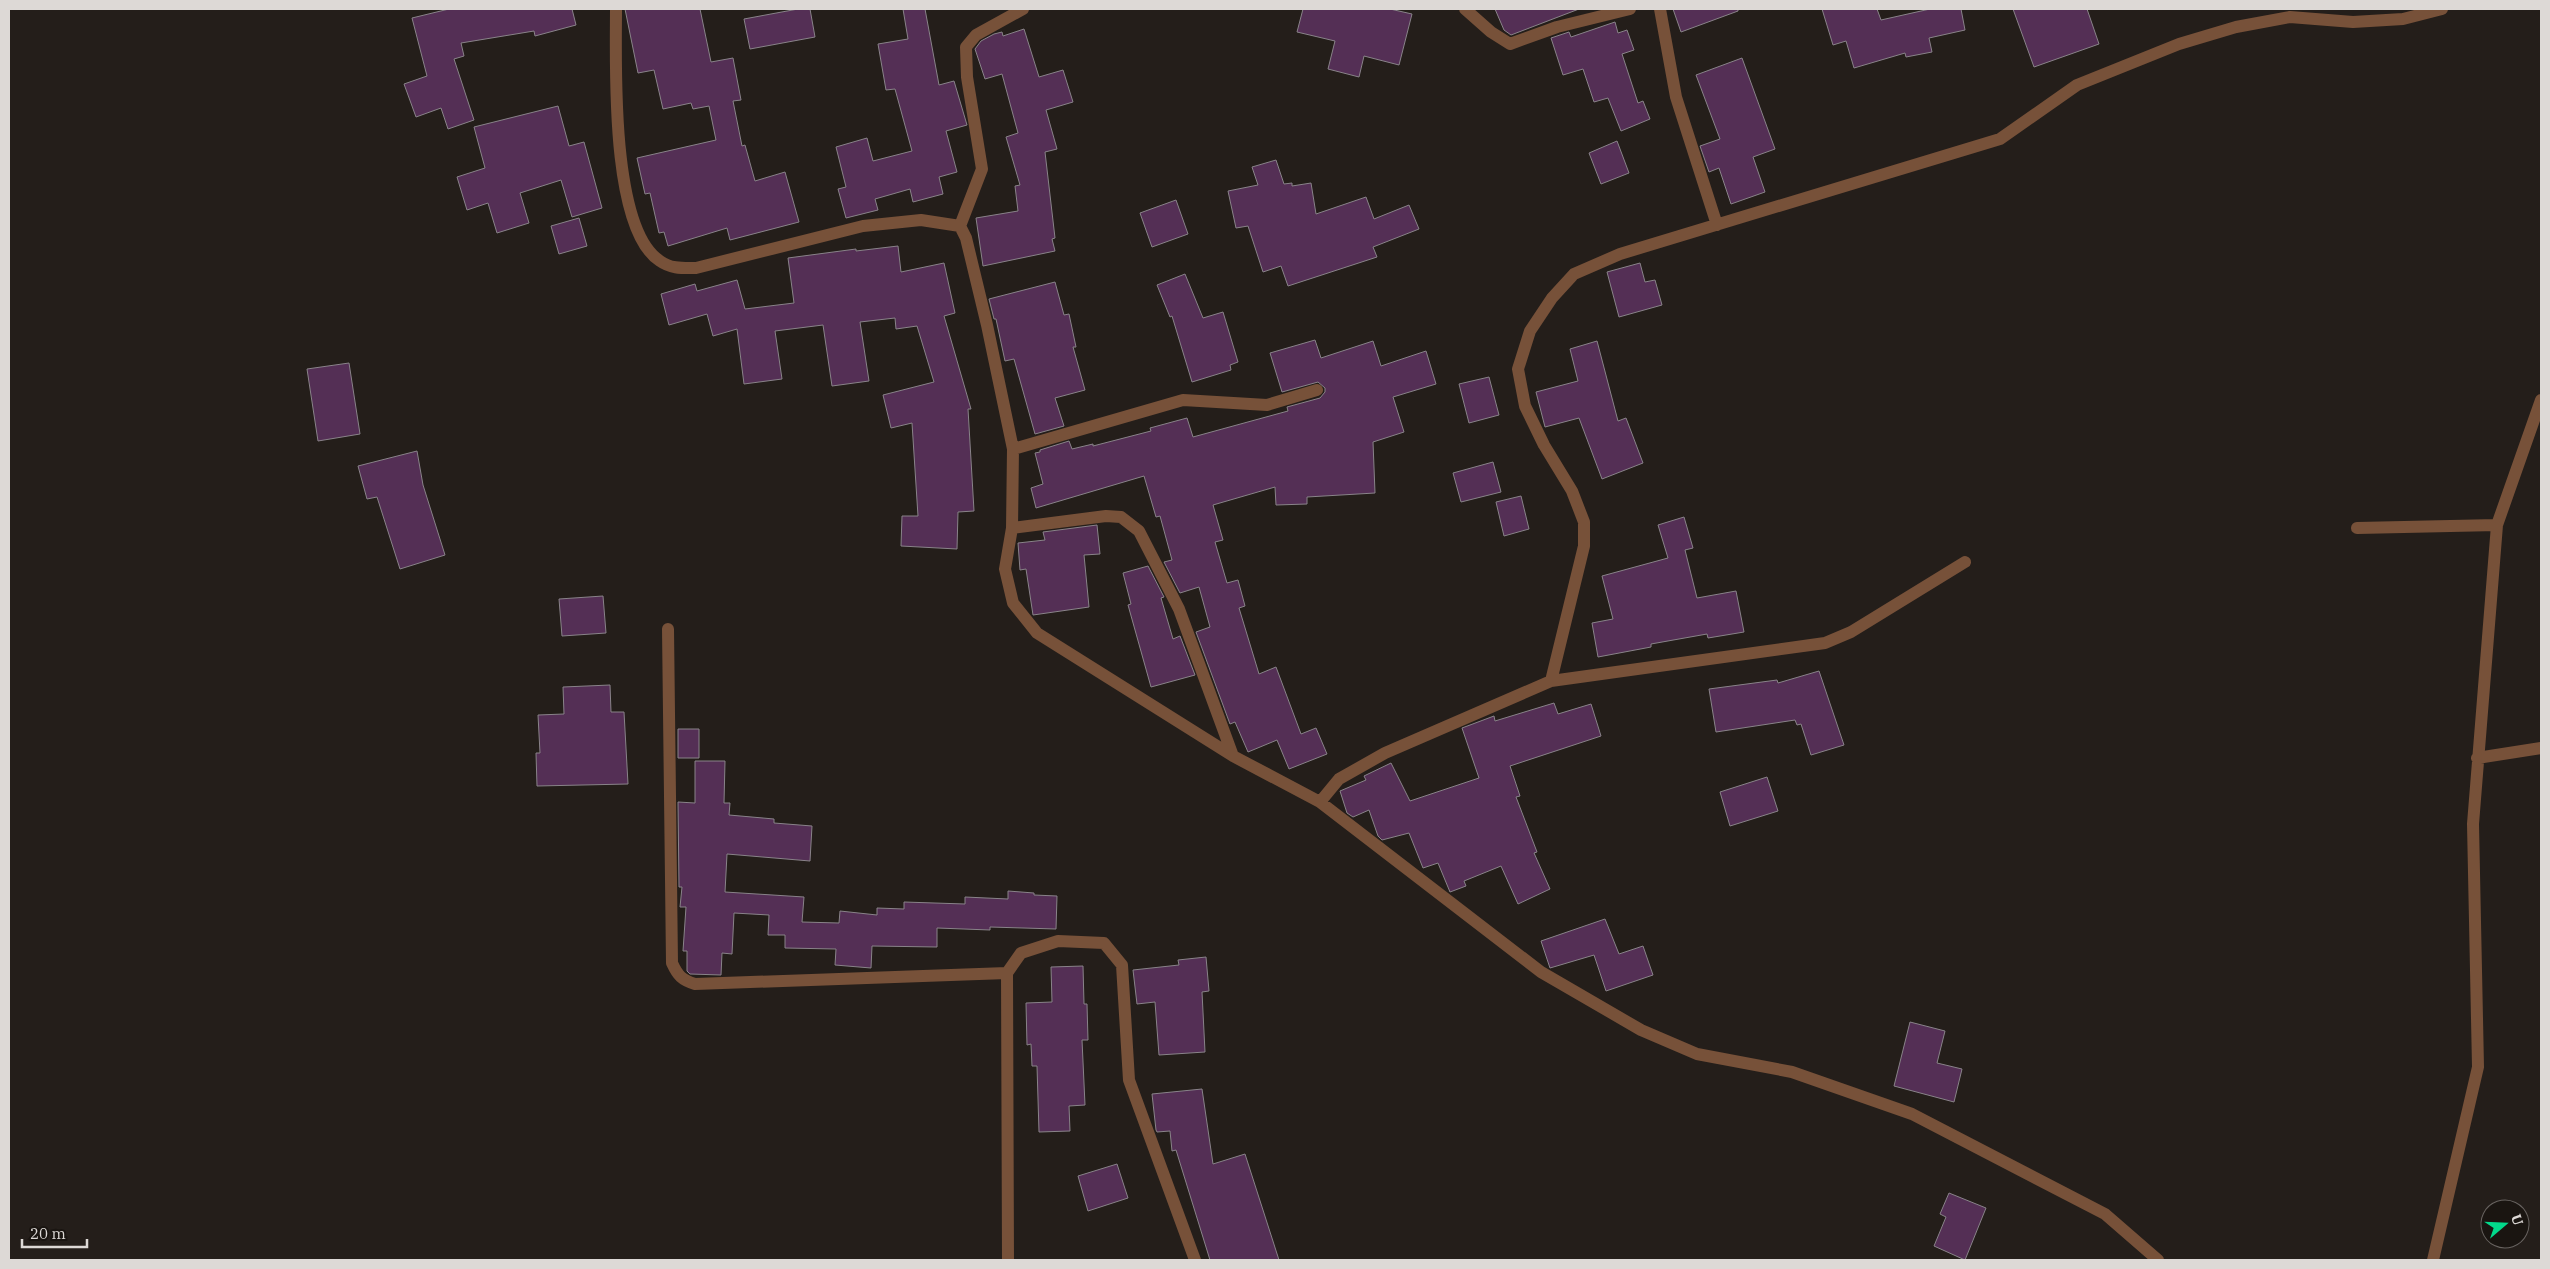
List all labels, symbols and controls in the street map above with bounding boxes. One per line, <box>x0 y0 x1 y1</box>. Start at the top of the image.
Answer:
north arrow <box>2480 1199 2530 1249</box>
text: U <box>2507 1212 2528 1228</box>
scale bar <box>22 1216 88 1248</box>
text: 20 m <box>30 1224 66 1243</box>

